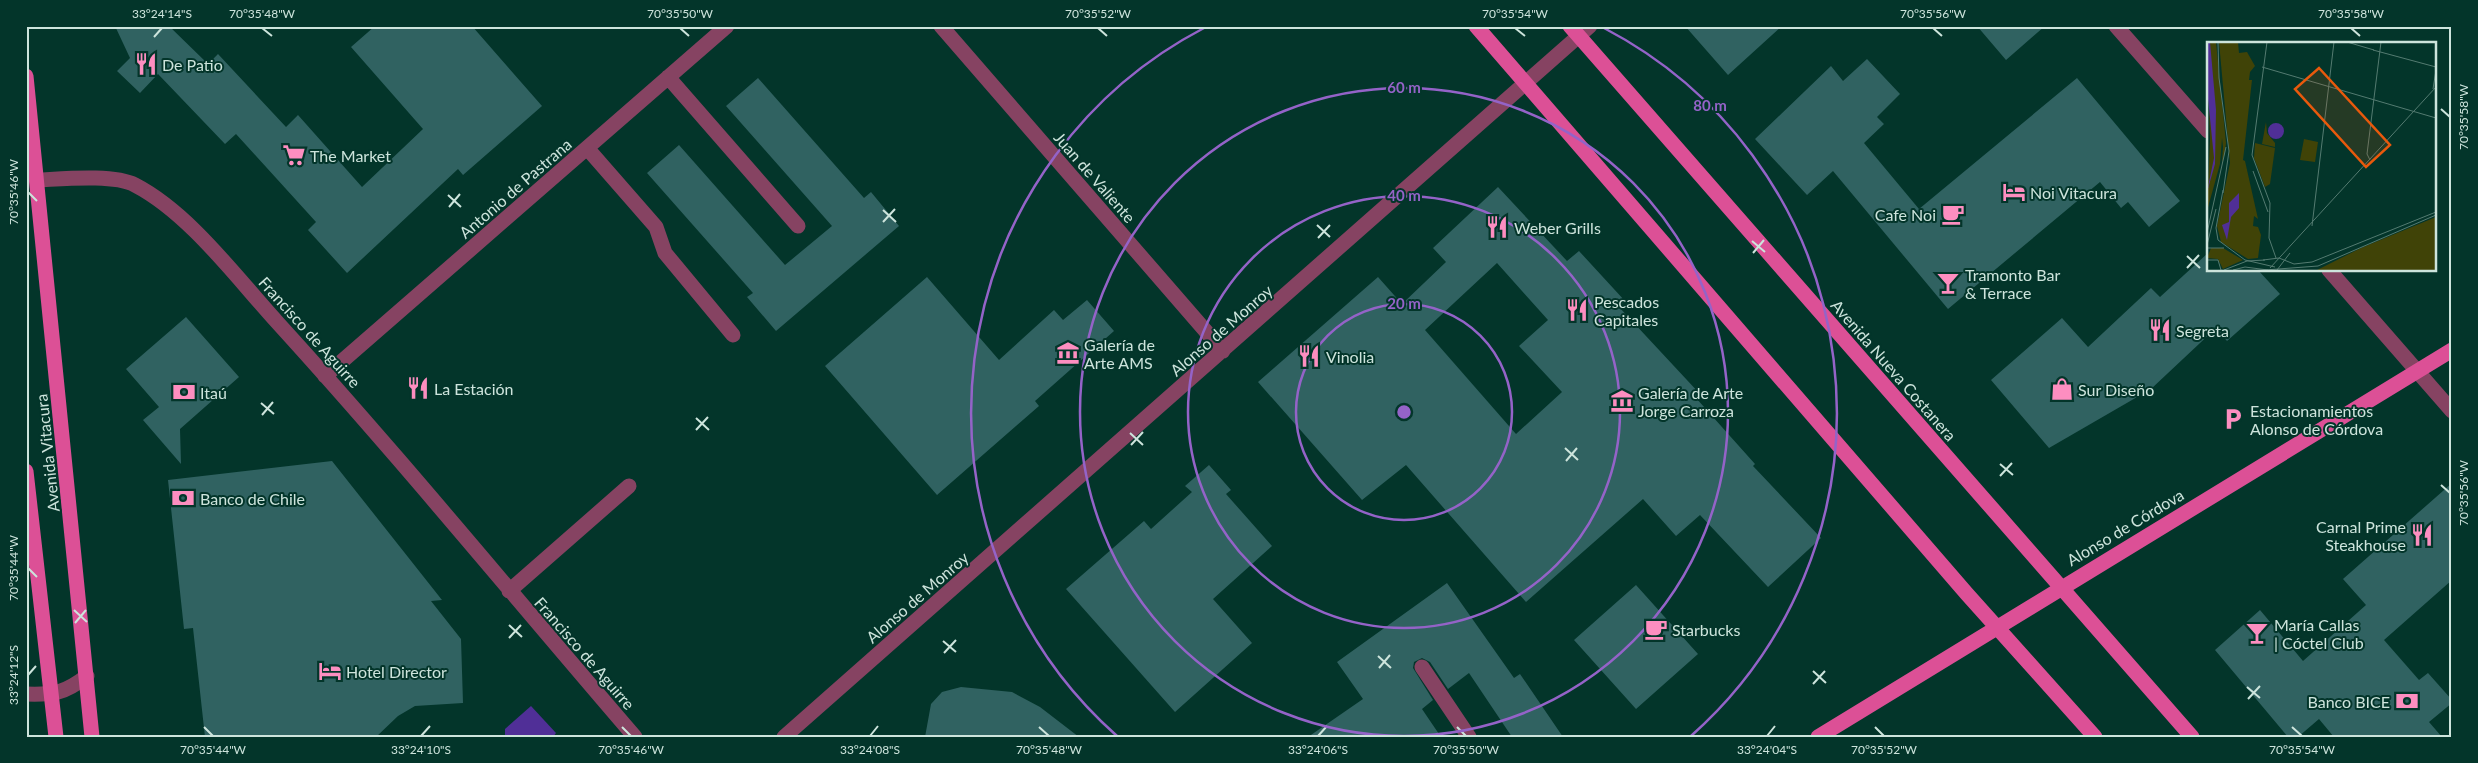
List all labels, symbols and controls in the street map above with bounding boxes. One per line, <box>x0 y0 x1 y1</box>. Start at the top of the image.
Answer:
text: 33°24'14"S <box>132 6 192 21</box>
text: 70°35'48"W <box>229 6 296 21</box>
text: 70°35'50"W <box>647 6 714 21</box>
text: 70°35'52"W <box>1065 6 1132 21</box>
text: 70°35'54"W <box>1482 6 1549 21</box>
text: 70°35'56"W <box>1900 6 1967 21</box>
text: 70°35'58"W <box>2318 6 2385 21</box>
inset map <box>2207 42 2436 271</box>
restaurant icon: De Patio <box>133 51 159 77</box>
place label: De Patio <box>162 55 223 74</box>
text: 60 m <box>1387 78 1421 96</box>
text: 70°35'58"W <box>2456 83 2471 150</box>
text: 80 m <box>1693 96 1727 114</box>
street label: Juan de Valiente <box>1050 128 1140 226</box>
street label: Antonio de Pastrana <box>455 134 575 242</box>
supermarket icon: The Market <box>281 142 307 168</box>
place label: The Market <box>310 146 391 165</box>
text: 70°35'46"W <box>6 158 21 225</box>
hotel icon: Noi Vitacura <box>2001 179 2027 205</box>
place label: Noi Vitacura <box>2030 183 2117 202</box>
text: 40 m <box>1387 186 1421 204</box>
cafe icon: Cafe Noi <box>1940 201 1966 227</box>
place label: Cafe Noi <box>1875 205 1936 224</box>
restaurant icon: Weber Grills <box>1484 214 1510 240</box>
place label: Weber Grills <box>1514 218 1601 237</box>
place label: Tramonto Bar & Terrace <box>1965 265 2060 302</box>
bar icon: Tramonto Bar & Terrace <box>1935 270 1961 296</box>
street label: Francisco de Aguirre <box>255 273 365 391</box>
street label: Alonso de Monroy <box>1166 280 1277 380</box>
place label: Pescados Capitales <box>1594 292 1659 329</box>
text: 20 m <box>1387 294 1421 312</box>
street label: Avenida Nueva Costanera <box>1827 295 1961 445</box>
restaurant icon: Pescados Capitales <box>1564 297 1590 323</box>
restaurant icon: Segreta <box>2147 317 2173 343</box>
place label: Segreta <box>2176 321 2229 340</box>
place label: Galería de Arte AMS <box>1084 335 1155 372</box>
museum icon: Galería de Arte AMS <box>1055 340 1081 366</box>
restaurant icon: Vinolia <box>1296 343 1322 369</box>
place label: Vinolia <box>1326 347 1374 366</box>
restaurant icon: La Estación <box>405 375 431 401</box>
shop icon: Sur Diseño <box>2049 376 2075 402</box>
bank icon: Itaú <box>171 379 197 405</box>
place label: La Estación <box>434 379 513 398</box>
place label: Sur Diseño <box>2078 380 2154 399</box>
place label: Itaú <box>200 383 227 402</box>
place label: Galería de Arte Jorge Carroza <box>1638 383 1743 420</box>
museum icon: Galería de Arte Jorge Carroza <box>1609 388 1635 414</box>
street label: Avenida Vitacura <box>31 393 63 513</box>
place label: Estacionamientos Alonso de Córdova <box>2250 401 2383 438</box>
centre of rings <box>1395 403 1413 421</box>
parking icon: Estacionamientos Alonso de Córdova <box>2220 406 2246 432</box>
text: 70°35'56"W <box>2456 459 2471 526</box>
bank icon: Banco de Chile <box>170 485 196 511</box>
street label: Alonso de Córdova <box>2063 485 2187 569</box>
place label: Banco de Chile <box>200 489 305 508</box>
place label: Carnal Prime Steakhouse <box>2316 517 2406 554</box>
restaurant icon: Carnal Prime Steakhouse <box>2409 522 2435 548</box>
text: 70°35'44"W <box>6 534 21 601</box>
street label: Alonso de Monroy <box>862 547 973 647</box>
street label: Francisco de Aguirre <box>531 593 639 713</box>
place label: María Callas | Cóctel Club <box>2274 615 2364 652</box>
cafe icon: Starbucks <box>1643 616 1669 642</box>
place label: Starbucks <box>1672 620 1740 639</box>
bar icon: María Callas | Cóctel Club <box>2244 620 2270 646</box>
text: 33°24'12"S <box>6 645 21 705</box>
hotel icon: Hotel Director <box>317 658 343 684</box>
place label: Hotel Director <box>346 662 447 681</box>
bank icon: Banco BICE <box>2394 688 2420 714</box>
place label: Banco BICE <box>2307 692 2390 711</box>
text: 70°35'44"W <box>180 742 247 757</box>
text: 33°24'10"S <box>391 742 451 757</box>
text: 70°35'46"W <box>598 742 665 757</box>
text: 33°24'08"S <box>840 742 900 757</box>
text: 70°35'48"W <box>1016 742 1083 757</box>
text: 33°24'06"S <box>1288 742 1348 757</box>
text: 70°35'50"W <box>1433 742 1500 757</box>
text: 33°24'04"S <box>1737 742 1797 757</box>
text: 70°35'52"W <box>1851 742 1918 757</box>
text: 70°35'54"W <box>2269 742 2336 757</box>

